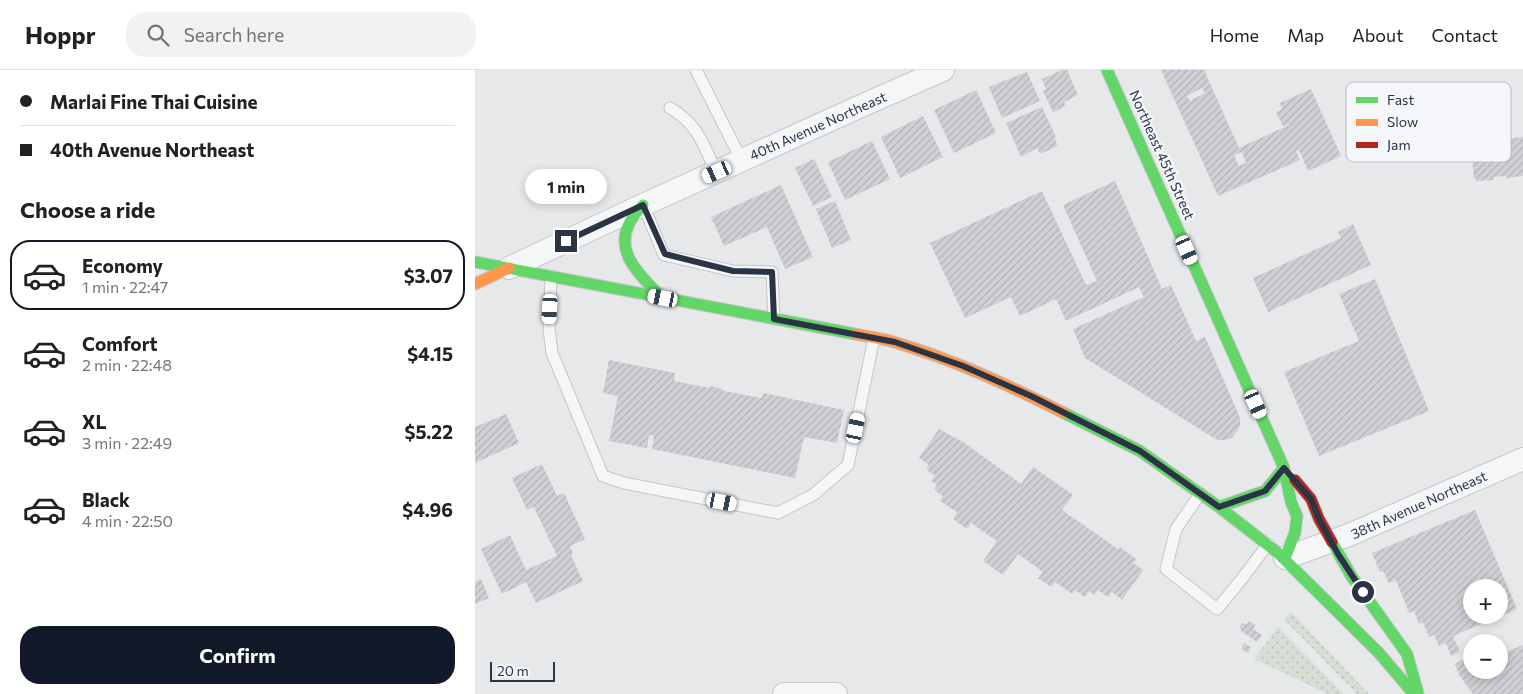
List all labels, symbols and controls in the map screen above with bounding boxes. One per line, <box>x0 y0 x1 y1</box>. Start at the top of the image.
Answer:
search box <box>126 12 476 57</box>
text: Hoppr <box>25 20 96 49</box>
icon: search <box>144 21 172 49</box>
text: Search here <box>184 23 284 46</box>
text: Home <box>1210 24 1259 46</box>
text: Map <box>1287 24 1324 46</box>
text: About <box>1352 24 1404 46</box>
text: Contact <box>1432 24 1498 46</box>
legend <box>1346 82 1511 162</box>
street label: 40th Avenue Northeast <box>747 87 889 163</box>
street label: Northeast 45th Street <box>1126 87 1199 223</box>
text: Marlai Fine Thai Cuisine <box>50 90 257 113</box>
text: Fast <box>1387 91 1414 108</box>
text: Slow <box>1387 113 1418 130</box>
text: Jam <box>1387 136 1411 153</box>
text: 40th Avenue Northeast <box>50 138 254 161</box>
car <box>700 159 733 185</box>
callout: 1 min <box>525 169 607 204</box>
text: 1 min <box>547 177 585 196</box>
text: Choose a ride <box>20 196 155 223</box>
route end <box>555 230 577 252</box>
car <box>1174 233 1199 267</box>
icon: car <box>22 253 67 298</box>
text: Economy <box>82 254 163 277</box>
text: $3.07 <box>404 264 453 287</box>
text: 1 min · 22:47 <box>82 277 168 296</box>
car <box>646 288 679 308</box>
car <box>541 294 558 324</box>
icon: car <box>22 331 67 376</box>
text: Comfort <box>82 332 158 355</box>
text: $4.15 <box>407 342 453 365</box>
text: 2 min · 22:48 <box>82 355 172 374</box>
car <box>1243 387 1268 421</box>
icon: car <box>22 409 67 454</box>
text: XL <box>82 410 107 433</box>
car <box>845 412 866 444</box>
text: $5.22 <box>405 420 453 443</box>
text: 3 min · 22:49 <box>82 433 172 452</box>
street label: 38th Avenue Northeast <box>1348 467 1490 542</box>
icon: car <box>22 487 67 532</box>
text: Black <box>82 488 130 511</box>
car <box>705 492 738 512</box>
text: $4.96 <box>402 498 453 521</box>
text: 4 min · 22:50 <box>82 511 173 530</box>
map controls <box>1463 579 1508 679</box>
button: + <box>1463 579 1508 624</box>
route start <box>1352 581 1374 603</box>
button: Confirm <box>20 626 455 684</box>
button: − <box>1463 634 1508 679</box>
scale bar <box>490 659 555 682</box>
text: 20 m <box>497 662 529 679</box>

